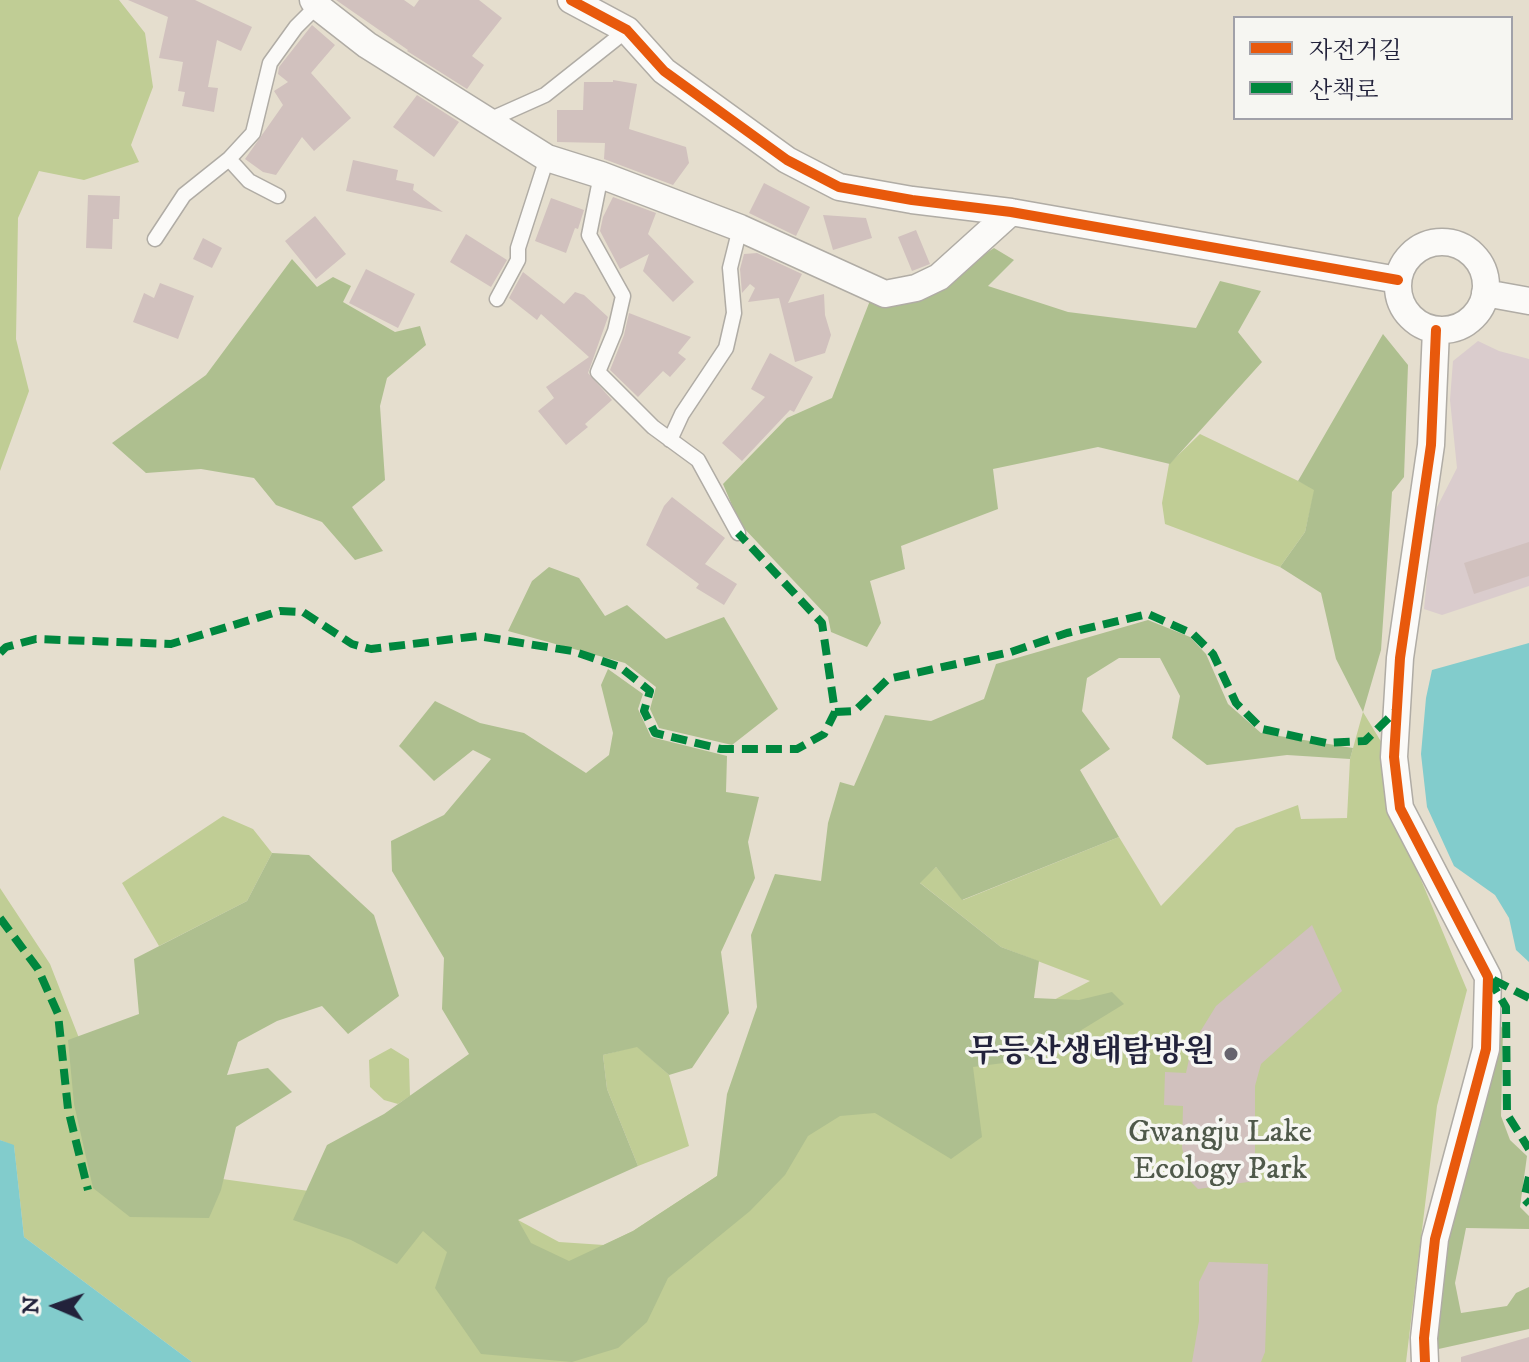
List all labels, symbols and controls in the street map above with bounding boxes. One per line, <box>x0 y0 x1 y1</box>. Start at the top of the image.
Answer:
legend <box>1233 16 1513 120</box>
text: 자전거길 <box>1309 36 1402 66</box>
text: 산책로 <box>1309 76 1379 106</box>
place label: 무등산생태탐방원 <box>968 1035 1215 1073</box>
marker: 무등산생태탐방원 <box>1222 1045 1240 1063</box>
park label: Gwangju Lake Ecology Park <box>1128 1115 1312 1190</box>
north arrow <box>16 1266 96 1346</box>
text: N <box>18 1296 45 1315</box>

